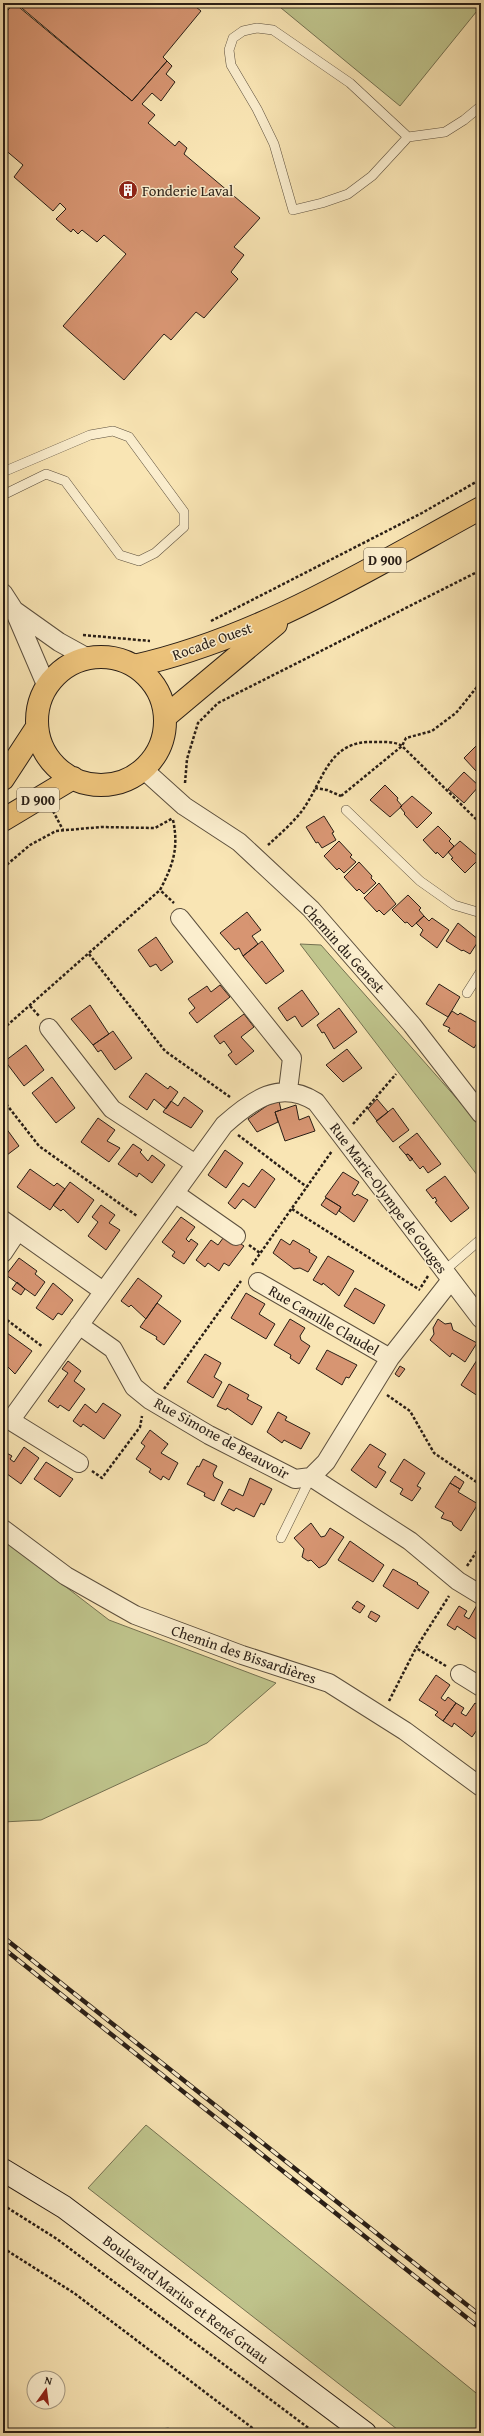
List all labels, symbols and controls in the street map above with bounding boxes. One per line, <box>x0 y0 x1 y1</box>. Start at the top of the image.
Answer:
building icon: Fonderie Laval <box>117 179 139 201</box>
place label: Fonderie Laval <box>142 180 233 201</box>
road number: D 900 <box>364 548 406 572</box>
street label: Rocade Ouest <box>169 617 256 665</box>
road number: D 900 <box>17 788 59 812</box>
street label: Chemin du Genest <box>298 899 390 998</box>
street label: Rue Marie-Olympe de Gouges <box>325 1118 453 1278</box>
street label: Rue Camille Claudel <box>265 1280 383 1360</box>
street label: Rue Simone de Beauvoir <box>151 1392 293 1484</box>
street label: Chemin des Bissardières <box>169 1619 319 1689</box>
street label: Boulevard Marius et René Gruau <box>99 2230 274 2369</box>
north arrow <box>26 2370 66 2410</box>
text: N <box>43 2372 55 2389</box>

